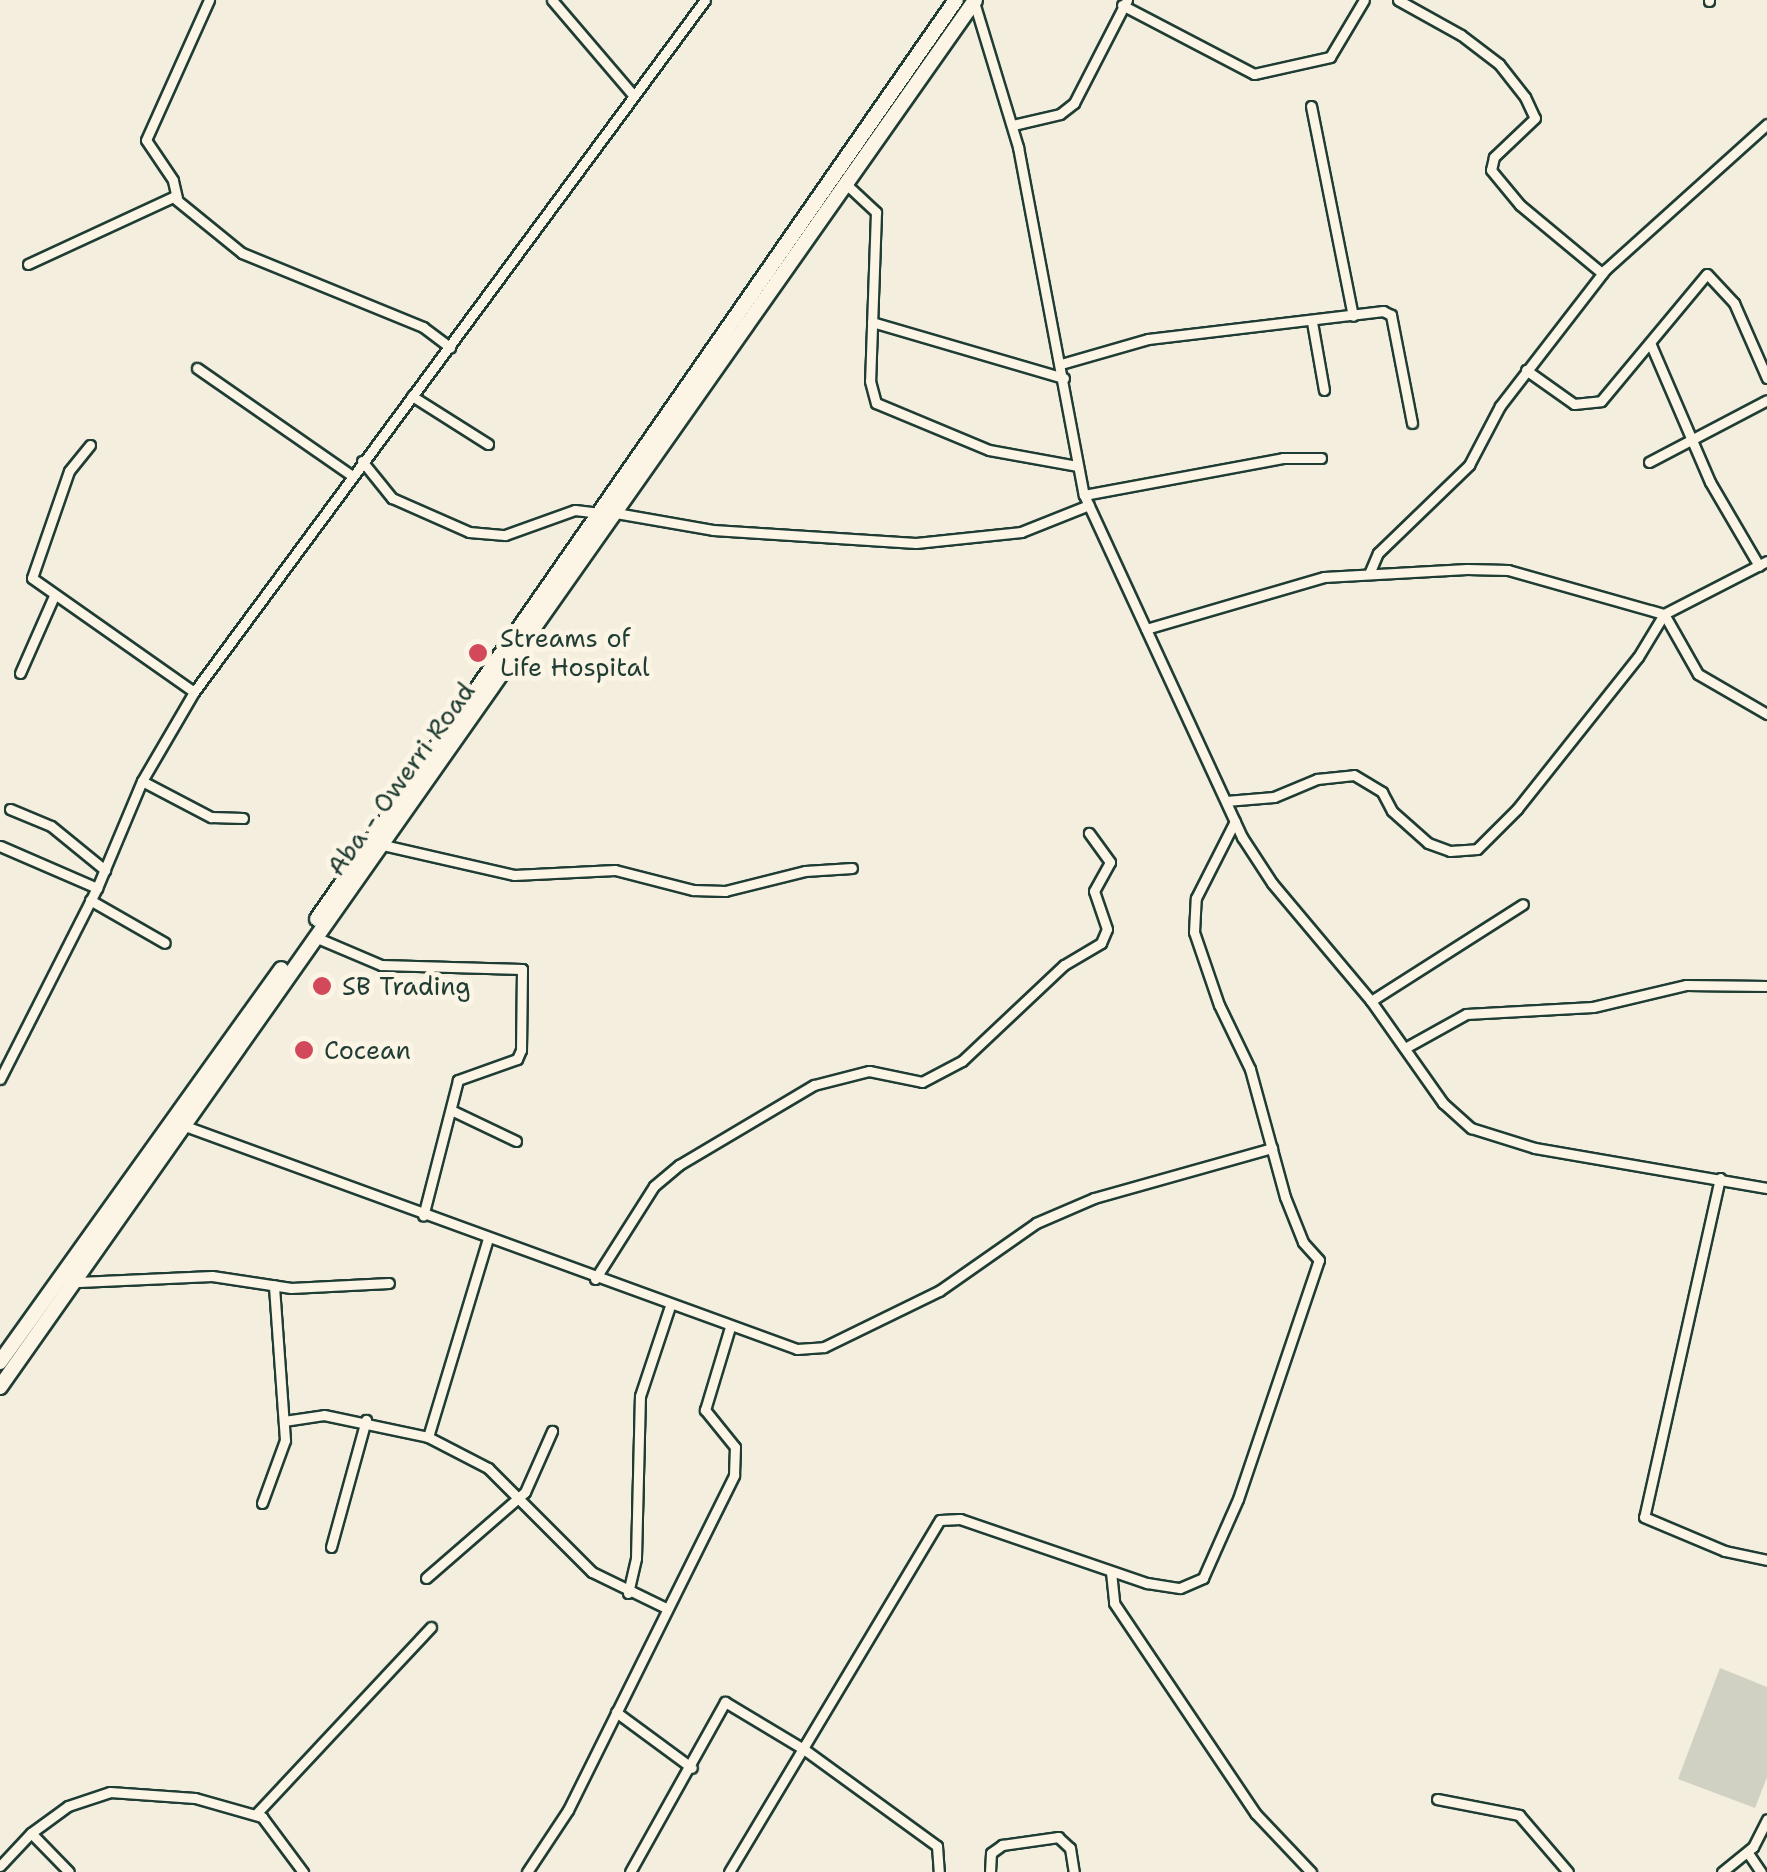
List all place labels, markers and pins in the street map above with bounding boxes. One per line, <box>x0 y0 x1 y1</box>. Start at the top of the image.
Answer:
place label: Streams of Life Hospital <box>500 624 649 683</box>
marker: Streams of Life Hospital <box>465 640 491 666</box>
place label: SB Trading <box>342 971 471 1001</box>
marker: SB Trading <box>311 975 333 997</box>
place label: Cocean <box>324 1035 411 1065</box>
marker: Cocean <box>293 1039 315 1061</box>

